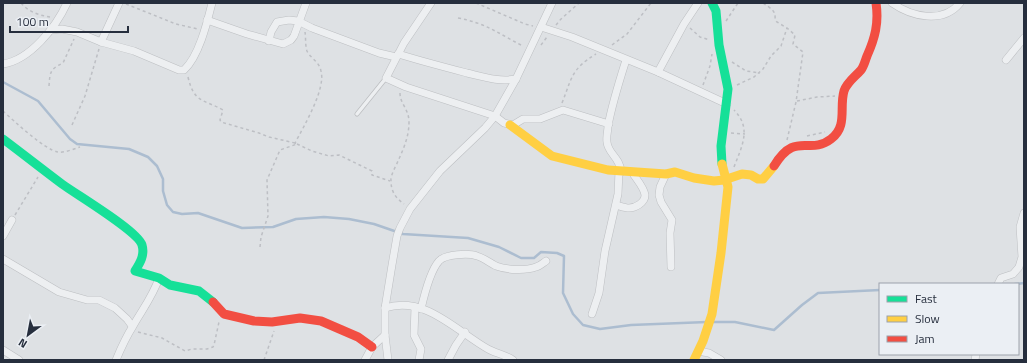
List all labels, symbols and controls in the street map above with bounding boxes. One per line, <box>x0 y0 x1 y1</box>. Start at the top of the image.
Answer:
scale bar <box>10 8 128 34</box>
text: 100 m <box>16 12 49 31</box>
legend <box>879 283 1019 355</box>
text: Fast <box>915 289 938 308</box>
text: Slow <box>915 309 940 328</box>
north arrow <box>8 315 48 355</box>
text: Jam <box>915 329 935 348</box>
text: N <box>15 335 30 352</box>

